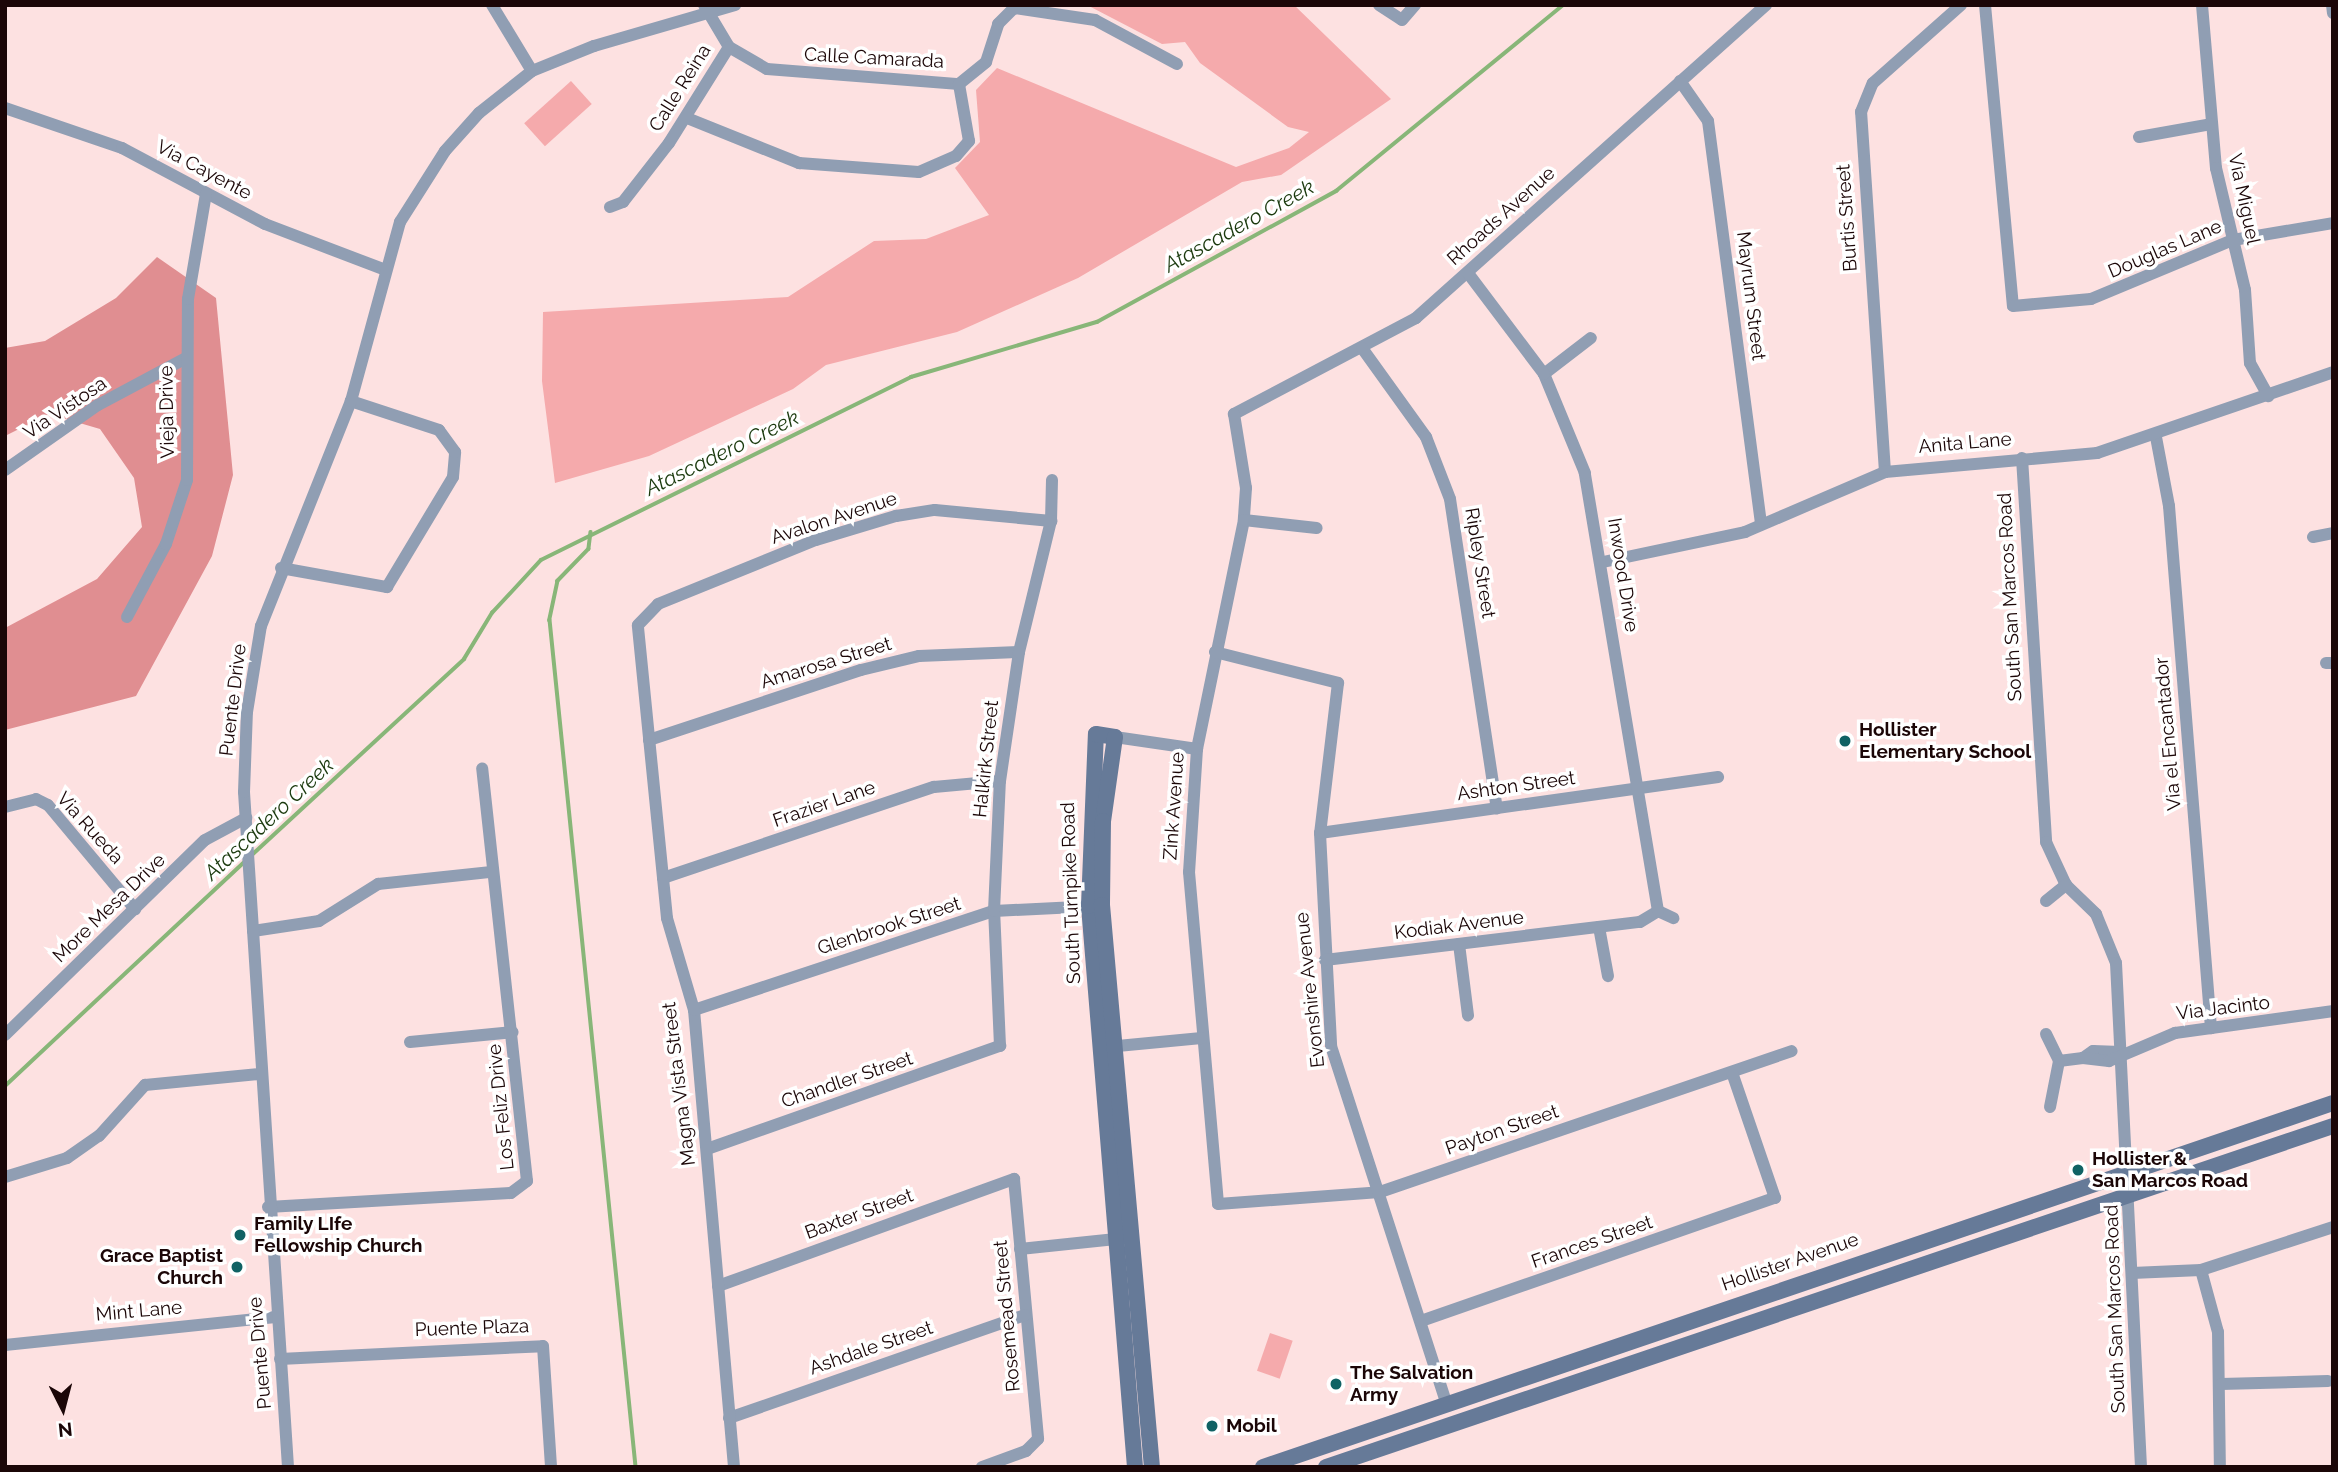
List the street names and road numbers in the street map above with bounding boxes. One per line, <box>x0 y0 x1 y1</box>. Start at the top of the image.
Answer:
street label: Calle Reina <box>644 40 716 136</box>
street label: Calle Camarada <box>803 43 945 73</box>
street label: Via Cayente <box>152 135 256 205</box>
street label: Via Miguel <box>2223 151 2265 247</box>
street label: Rhoads Avenue <box>1442 161 1560 271</box>
street label: Burtis Street <box>1832 163 1862 273</box>
street label: Douglas Lane <box>2105 215 2225 283</box>
street label: Mayrum Street <box>1732 230 1770 362</box>
street label: Vieja Drive <box>155 365 179 459</box>
street label: Via Vistosa <box>19 372 111 444</box>
street label: Anita Lane <box>1918 428 2012 458</box>
street label: Avalon Avenue <box>768 487 900 549</box>
street label: South San Marcos Road <box>1993 492 2027 702</box>
street label: Ripley Street <box>1460 506 1500 620</box>
street label: Inwood Drive <box>1603 516 1643 634</box>
street label: Amarosa Street <box>758 632 894 694</box>
street label: Puente Drive <box>215 643 251 757</box>
street label: Via el Encantador <box>2150 656 2186 812</box>
street label: Halkirk Street <box>968 699 1004 819</box>
street label: Zink Avenue <box>1159 751 1189 861</box>
street label: Ashton Street <box>1456 766 1576 806</box>
street label: Frazier Lane <box>770 776 878 832</box>
street label: Via Rueda <box>52 787 128 869</box>
street label: South Turnpike Road <box>1056 801 1086 985</box>
street label: More Mesa Drive <box>48 849 170 967</box>
street label: Glenbrook Street <box>814 892 964 960</box>
street label: Kodiak Avenue <box>1393 906 1525 944</box>
street label: Evonshire Avenue <box>1290 911 1330 1069</box>
street label: Via Jacinto <box>2175 991 2271 1025</box>
street label: Magna Vista Street <box>658 1001 700 1167</box>
street label: Los Feliz Drive <box>483 1043 519 1171</box>
street label: Chandler Street <box>778 1047 916 1113</box>
street label: Payton Street <box>1442 1100 1562 1160</box>
street label: Baxter Street <box>801 1184 917 1244</box>
street label: South San Marcos Road <box>2100 1204 2130 1414</box>
street label: Frances Street <box>1528 1211 1656 1273</box>
street label: Hollister Avenue <box>1718 1228 1862 1296</box>
street label: Rosemead Street <box>989 1239 1025 1393</box>
street label: Mint Lane <box>95 1296 183 1326</box>
street label: Puente Drive <box>244 1296 276 1410</box>
street label: Puente Plaza <box>414 1315 530 1341</box>
street label: Ashdale Street <box>806 1316 936 1380</box>

